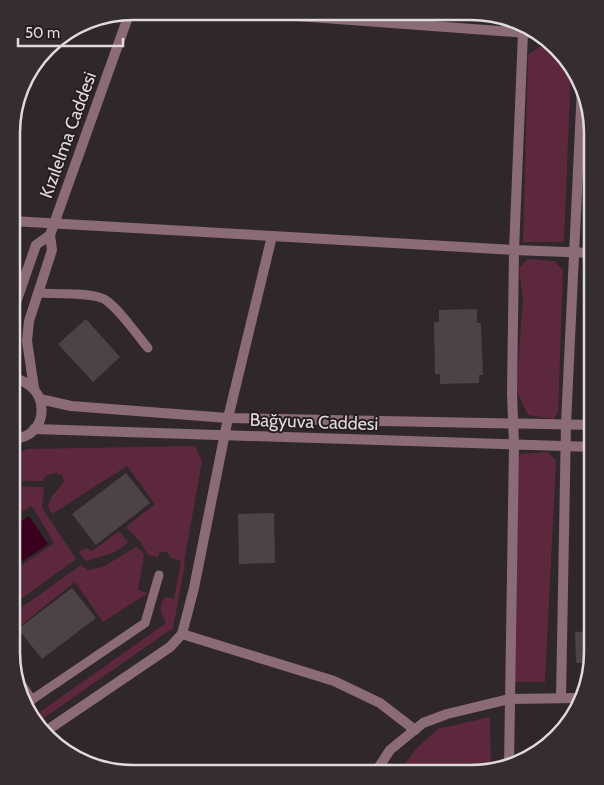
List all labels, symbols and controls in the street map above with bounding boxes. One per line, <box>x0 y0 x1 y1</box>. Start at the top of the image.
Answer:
scale bar <box>18 15 122 47</box>
text: 50 m <box>25 24 60 42</box>
street label: Kızılelma Caddesi <box>35 69 101 201</box>
street label: Bağyuva Caddesi <box>249 409 379 435</box>

